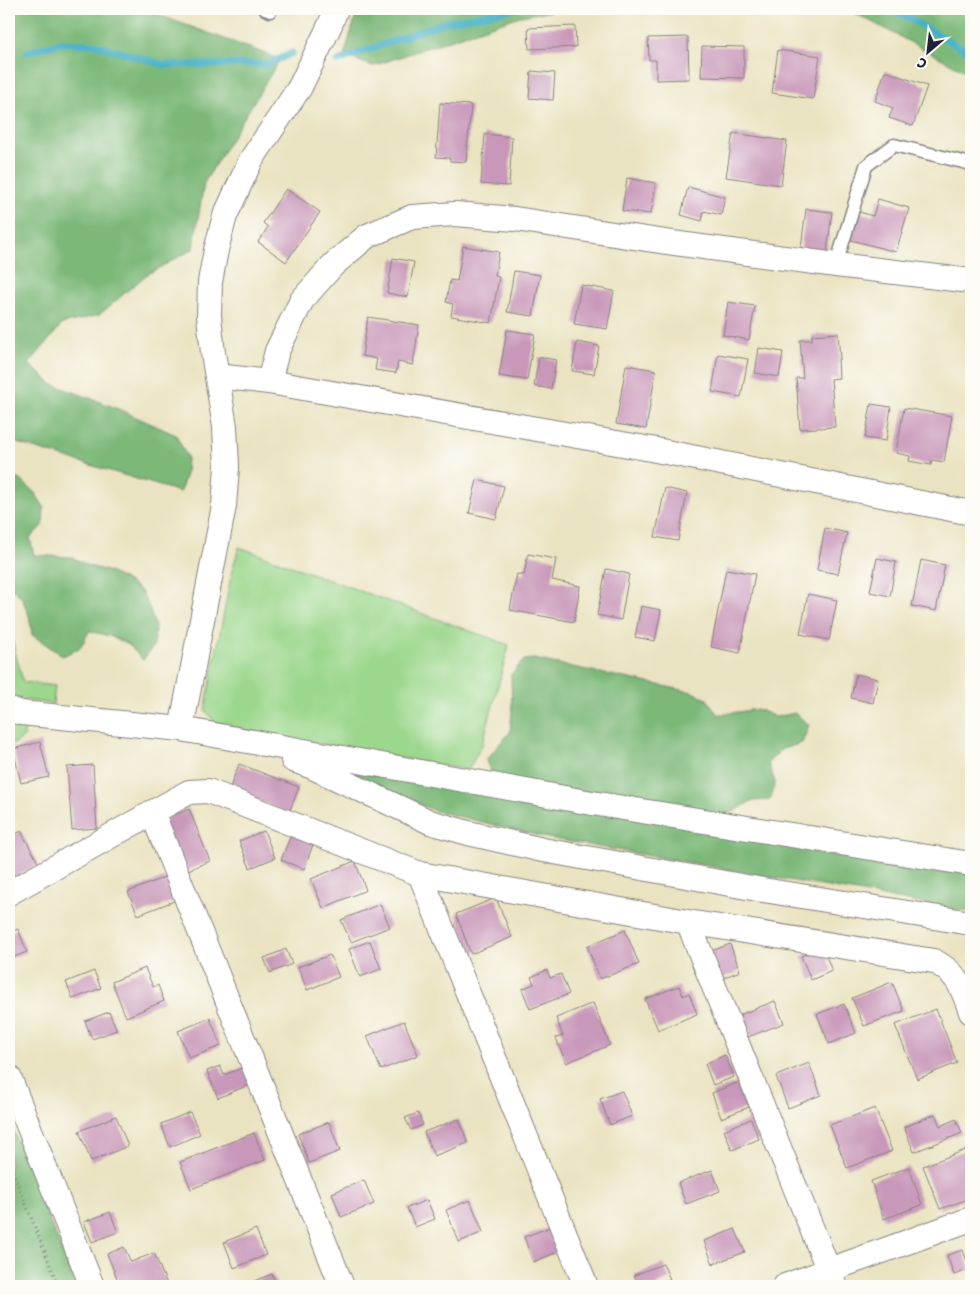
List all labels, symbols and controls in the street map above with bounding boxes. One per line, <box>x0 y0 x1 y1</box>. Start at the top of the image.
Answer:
north arrow <box>902 28 952 78</box>
text: С <box>914 54 930 73</box>

